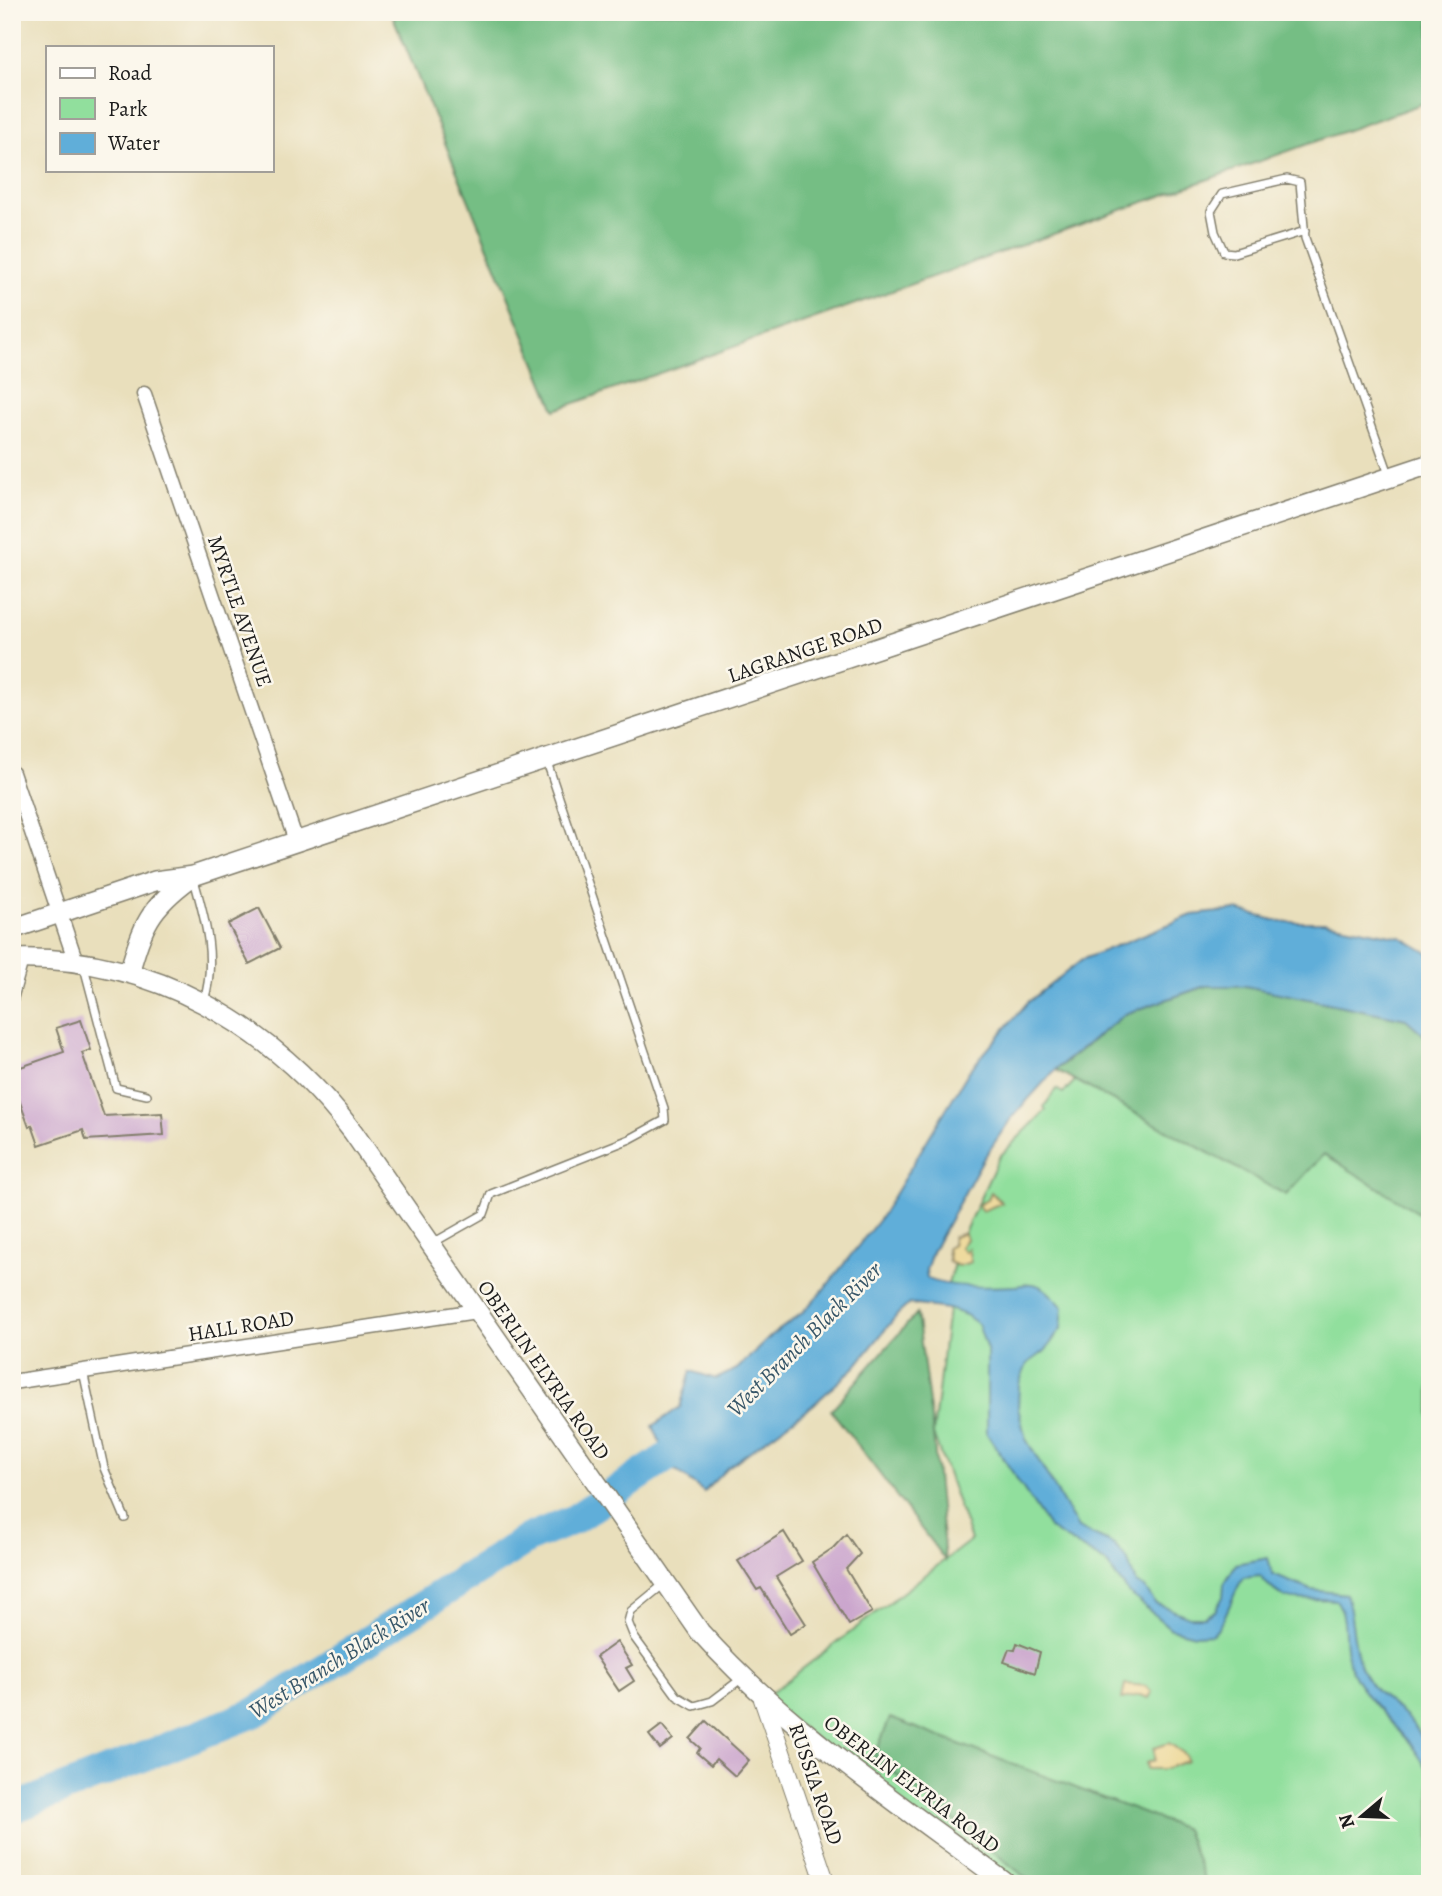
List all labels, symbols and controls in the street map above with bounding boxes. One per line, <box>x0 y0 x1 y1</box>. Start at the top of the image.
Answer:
legend <box>46 46 273 172</box>
text: Road <box>108 59 152 87</box>
text: Park <box>108 95 148 123</box>
text: Water <box>107 129 160 157</box>
street label: MYRTLE AVENUE <box>201 532 279 690</box>
street label: LAGRANGE ROAD <box>724 610 886 690</box>
water label: West Branch Black River <box>720 1254 889 1424</box>
street label: OBERLIN ELYRIA ROAD <box>471 1275 617 1465</box>
street label: HALL ROAD <box>186 1304 296 1348</box>
water label: West Branch Black River <box>243 1590 436 1727</box>
street label: OBERLIN ELYRIA ROAD <box>818 1709 1006 1859</box>
street label: RUSSIA ROAD <box>782 1720 850 1848</box>
north arrow <box>1326 1780 1396 1850</box>
text: N <box>1332 1810 1361 1832</box>

